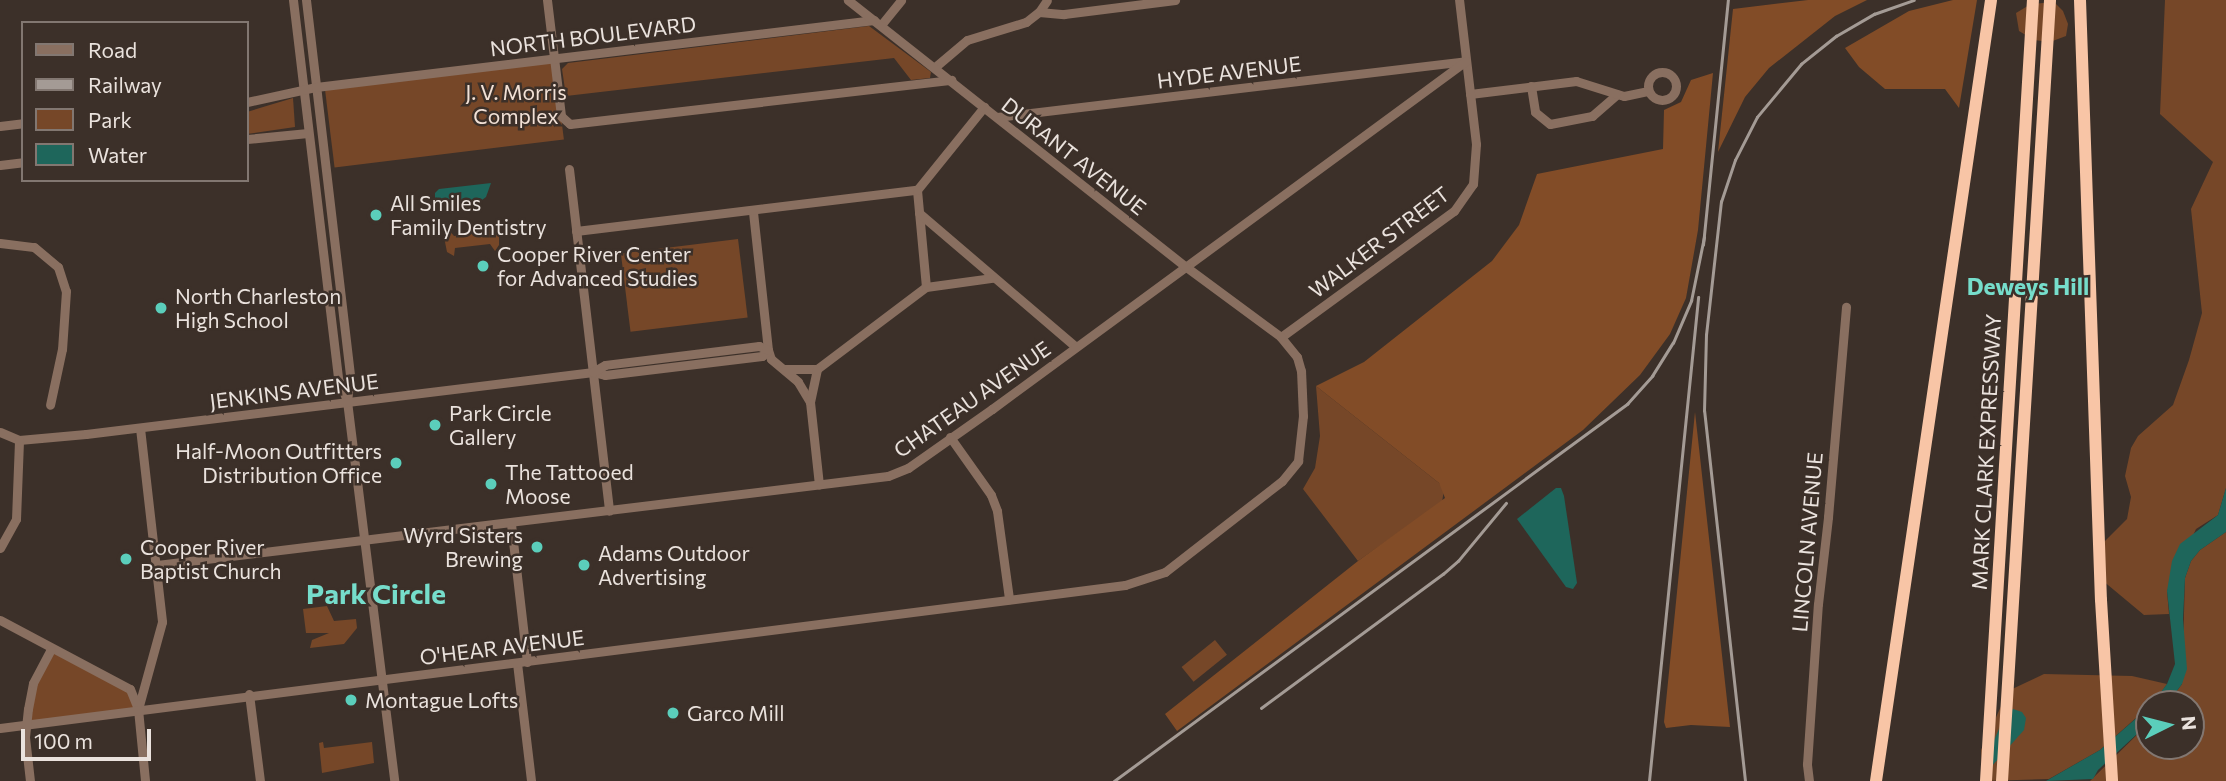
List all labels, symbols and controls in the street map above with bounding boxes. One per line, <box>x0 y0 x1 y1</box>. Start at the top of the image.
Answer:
street label: NORTH BOULEVARD <box>489 11 697 61</box>
legend <box>21 21 248 182</box>
text: Road <box>88 37 137 62</box>
street label: HYDE AVENUE <box>1156 51 1302 93</box>
text: Railway <box>88 72 162 97</box>
park label: J. V. Morris Complex <box>465 79 567 129</box>
street label: DURANT AVENUE <box>997 92 1151 220</box>
text: Park <box>88 107 132 132</box>
text: Water <box>88 142 147 167</box>
street label: WALKER STREET <box>1304 181 1454 303</box>
place label: All Smiles Family Dentistry <box>390 190 546 240</box>
marker: All Smiles Family Dentistry <box>368 207 384 223</box>
place label: Cooper River Center for Advanced Studies <box>497 241 698 291</box>
marker: Cooper River Center for Advanced Studies <box>475 258 491 274</box>
district label: Deweys Hill <box>1967 272 2089 300</box>
place label: North Charleston High School <box>175 283 341 333</box>
marker: North Charleston High School <box>153 300 169 316</box>
street label: MARK CLARK EXPRESSWAY <box>1966 313 2006 591</box>
street label: CHATEAU AVENUE <box>889 336 1055 462</box>
street label: JENKINS AVENUE <box>208 368 380 414</box>
place label: Park Circle Gallery <box>449 400 552 450</box>
marker: Park Circle Gallery <box>427 417 443 433</box>
place label: Half-Moon Outfitters Distribution Office <box>175 438 382 488</box>
street label: LINCOLN AVENUE <box>1787 451 1827 633</box>
marker: Half-Moon Outfitters Distribution Office <box>388 455 404 471</box>
place label: The Tattooed Moose <box>505 459 634 509</box>
marker: The Tattooed Moose <box>483 476 499 492</box>
place label: Wyrd Sisters Brewing <box>403 522 523 572</box>
place label: Cooper River Baptist Church <box>140 534 282 584</box>
marker: Wyrd Sisters Brewing <box>529 539 545 555</box>
place label: Adams Outdoor Advertising <box>598 540 750 590</box>
marker: Cooper River Baptist Church <box>118 551 134 567</box>
marker: Adams Outdoor Advertising <box>576 557 592 573</box>
district label: Park Circle <box>306 576 446 610</box>
street label: O'HEAR AVENUE <box>418 624 586 670</box>
place label: Montague Lofts <box>365 687 518 713</box>
north arrow <box>2135 690 2205 760</box>
marker: Montague Lofts <box>343 692 359 708</box>
place label: Garco Mill <box>687 700 785 726</box>
marker: Garco Mill <box>665 705 681 721</box>
scale bar <box>24 714 154 758</box>
text: N <box>2177 715 2202 731</box>
text: 100 m <box>34 728 93 753</box>

